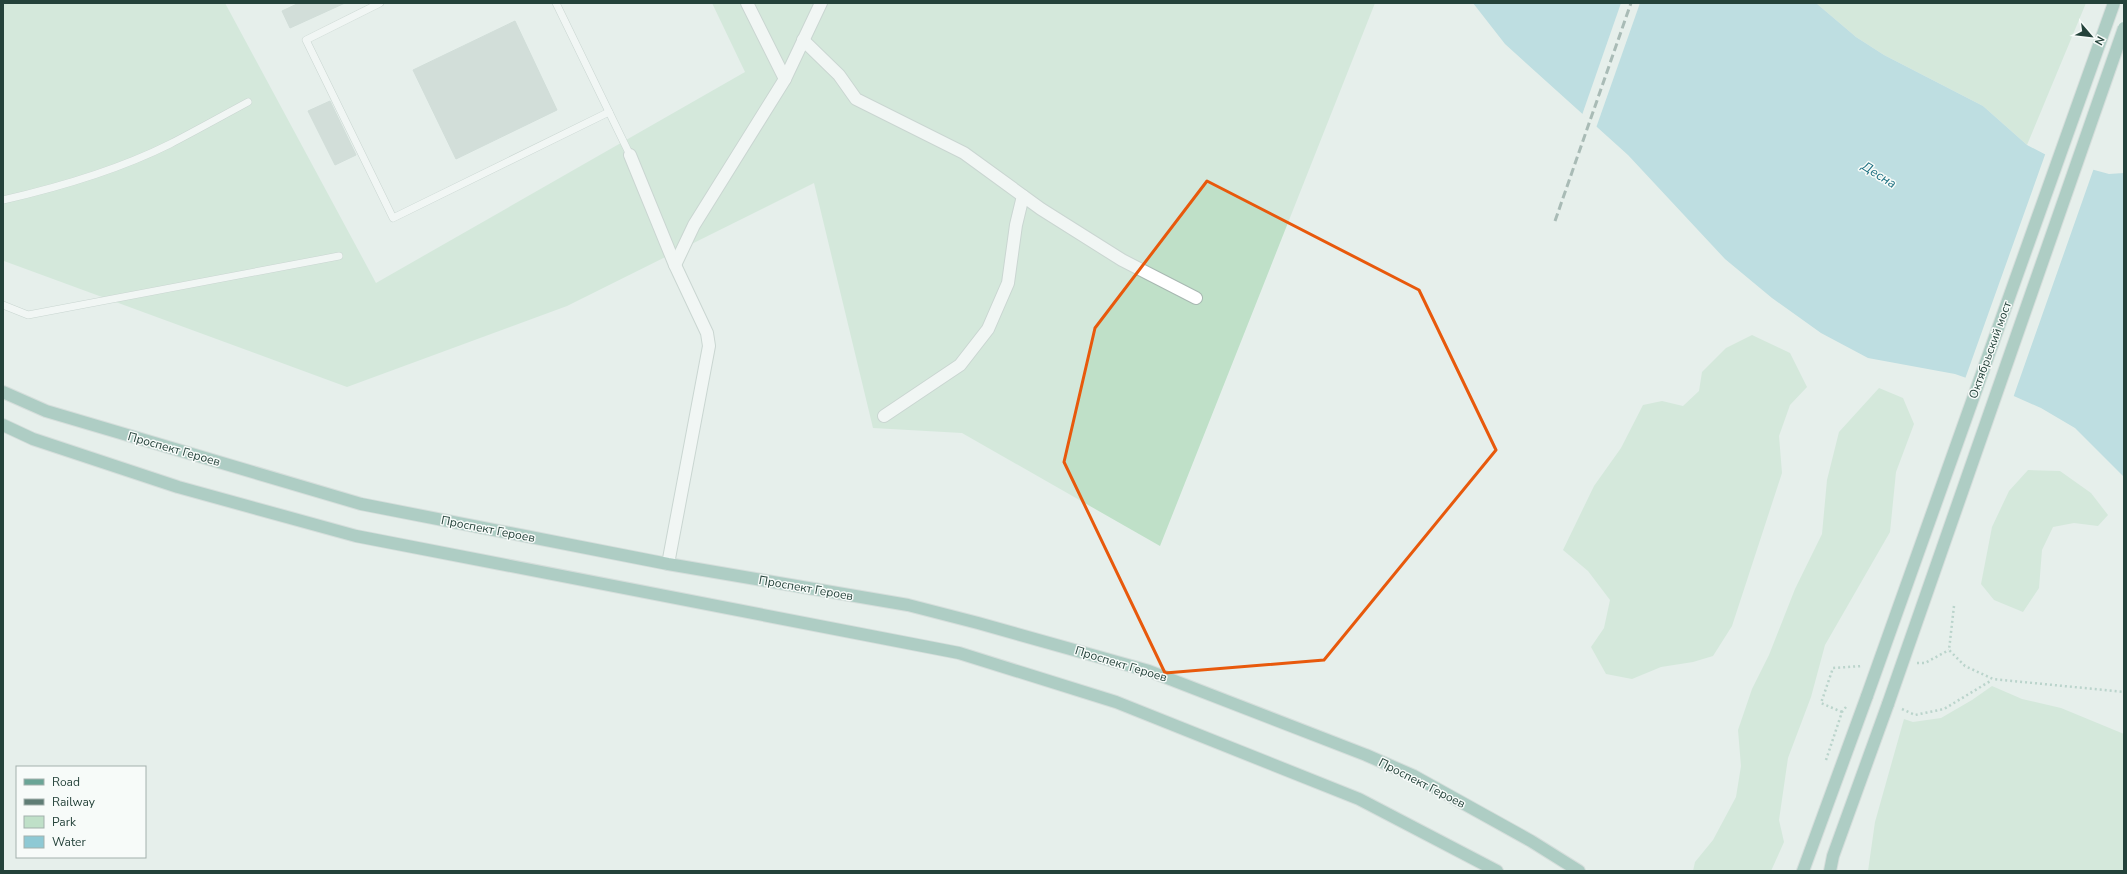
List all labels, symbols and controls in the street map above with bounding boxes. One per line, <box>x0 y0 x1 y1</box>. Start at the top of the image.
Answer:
north arrow <box>2071 16 2111 56</box>
text: N <box>2091 33 2108 48</box>
water label: Десна <box>1857 157 1900 193</box>
street label: Октябрьский мост <box>1965 298 2015 401</box>
street label: Проспект Героев <box>126 428 222 470</box>
street label: Проспект Героев <box>440 512 537 546</box>
street label: Проспект Героев <box>758 572 855 604</box>
street label: Проспект Героев <box>1073 642 1169 686</box>
street label: Проспект Героев <box>1376 754 1469 812</box>
legend <box>16 766 146 858</box>
text: Road <box>52 774 80 790</box>
text: Railway <box>52 794 96 810</box>
text: Park <box>52 814 77 830</box>
text: Water <box>52 834 86 850</box>

